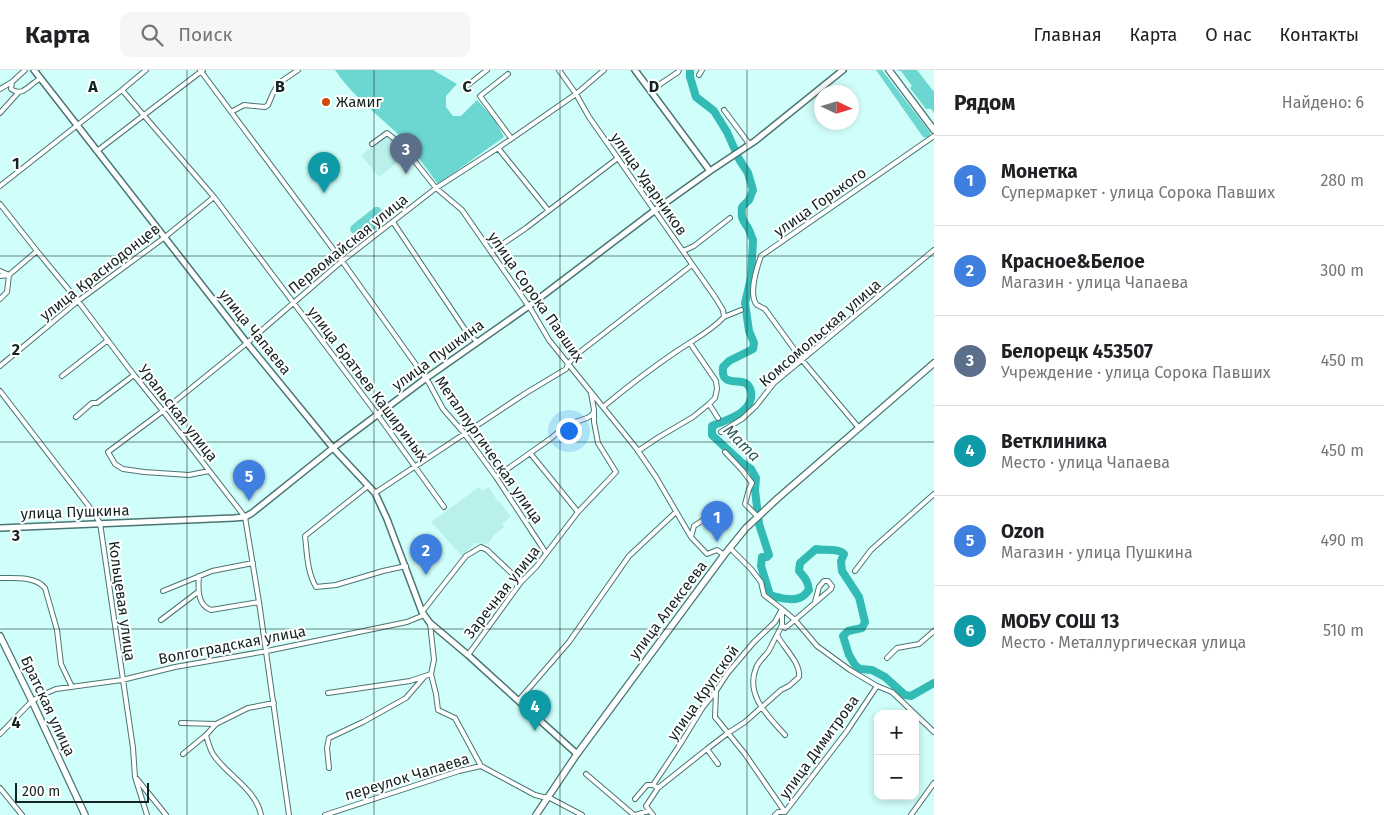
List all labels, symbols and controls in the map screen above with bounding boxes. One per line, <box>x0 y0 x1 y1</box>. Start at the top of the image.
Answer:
search box <box>120 12 470 57</box>
text: Карта <box>25 21 90 49</box>
icon: search <box>138 21 166 49</box>
text: Поиск <box>178 23 232 46</box>
text: Главная <box>1034 24 1102 46</box>
text: Карта <box>1130 24 1177 46</box>
text: О нас <box>1205 24 1252 46</box>
text: Контакты <box>1280 24 1359 46</box>
text: A <box>87 77 98 96</box>
text: B <box>275 77 285 96</box>
text: C <box>462 77 472 96</box>
text: D <box>649 77 659 96</box>
north arrow <box>814 85 859 130</box>
text: Рядом <box>954 90 1015 116</box>
place label: Жамиг <box>336 93 382 111</box>
text: Найдено: 6 <box>1282 93 1364 112</box>
marker: Жамиг <box>320 96 332 108</box>
street label: улица Ударников <box>607 129 691 239</box>
pin: 3 <box>390 133 422 174</box>
pin: 6 <box>308 152 340 193</box>
text: 1 <box>12 154 20 173</box>
text: Монетка <box>1001 160 1078 183</box>
street label: улица Горького <box>770 164 870 240</box>
text: 1 <box>966 171 974 190</box>
text: 280 m <box>1320 171 1364 190</box>
text: Супермаркет · улица Сорока Павших <box>1001 183 1275 202</box>
street label: Первомайская улица <box>285 190 411 298</box>
street label: улица Краснодонцев <box>36 220 164 324</box>
street label: улица Сорока Павших <box>484 228 588 366</box>
text: Красное&Белое <box>1001 250 1145 273</box>
text: 2 <box>966 261 974 280</box>
text: 300 m <box>1320 261 1364 280</box>
text: Магазин · улица Чапаева <box>1001 273 1188 292</box>
street label: Комсомольская улица <box>756 275 884 391</box>
street label: улица Чапаева <box>215 286 295 378</box>
street label: улица Братьев Кашириных <box>304 303 433 466</box>
street label: улица Пушкина <box>389 316 487 394</box>
text: 2 <box>12 340 20 359</box>
text: Белорецк 453507 <box>1001 340 1153 363</box>
text: 3 <box>966 351 974 370</box>
text: 450 m <box>1321 351 1364 370</box>
street label: Уральская улица <box>134 361 222 465</box>
text: Учреждение · улица Сорока Павших <box>1001 363 1271 382</box>
street label: Металлургическая улица <box>431 373 547 527</box>
your location <box>556 418 582 444</box>
water label: Мата <box>720 421 764 465</box>
text: Ветклиника <box>1001 430 1107 453</box>
text: 4 <box>965 441 975 460</box>
text: 450 m <box>1321 441 1364 460</box>
text: Место · улица Чапаева <box>1001 453 1170 472</box>
pin: 5 <box>233 460 265 501</box>
street label: улица Пушкина <box>20 501 130 523</box>
pin: 1 <box>701 501 733 542</box>
text: Ozon <box>1001 520 1045 543</box>
text: 3 <box>11 526 20 545</box>
text: 5 <box>966 531 974 550</box>
text: 490 m <box>1321 531 1364 550</box>
pin: 2 <box>410 534 442 575</box>
street label: Кольцевая улица <box>105 540 139 662</box>
street label: Заречная улица <box>460 542 544 642</box>
text: Магазин · улица Пушкина <box>1001 543 1193 562</box>
street label: улица Алексеева <box>625 557 711 663</box>
text: МОБУ СОШ 13 <box>1001 610 1119 633</box>
text: 6 <box>965 621 975 640</box>
text: 510 m <box>1323 621 1364 640</box>
street label: Волгоградская улица <box>157 622 307 668</box>
text: Место · Металлургическая улица <box>1001 633 1246 652</box>
street label: улица Крупской <box>663 642 743 744</box>
street label: Братская улица <box>17 653 79 759</box>
pin: 4 <box>519 690 551 731</box>
street label: улица Димитрова <box>775 692 863 802</box>
map controls <box>874 710 919 800</box>
button: + <box>874 710 919 755</box>
text: 4 <box>11 713 21 732</box>
street label: переулок Чапаева <box>342 749 472 805</box>
button: − <box>874 755 919 800</box>
scale bar <box>15 780 149 803</box>
text: 200 m <box>22 783 60 800</box>

